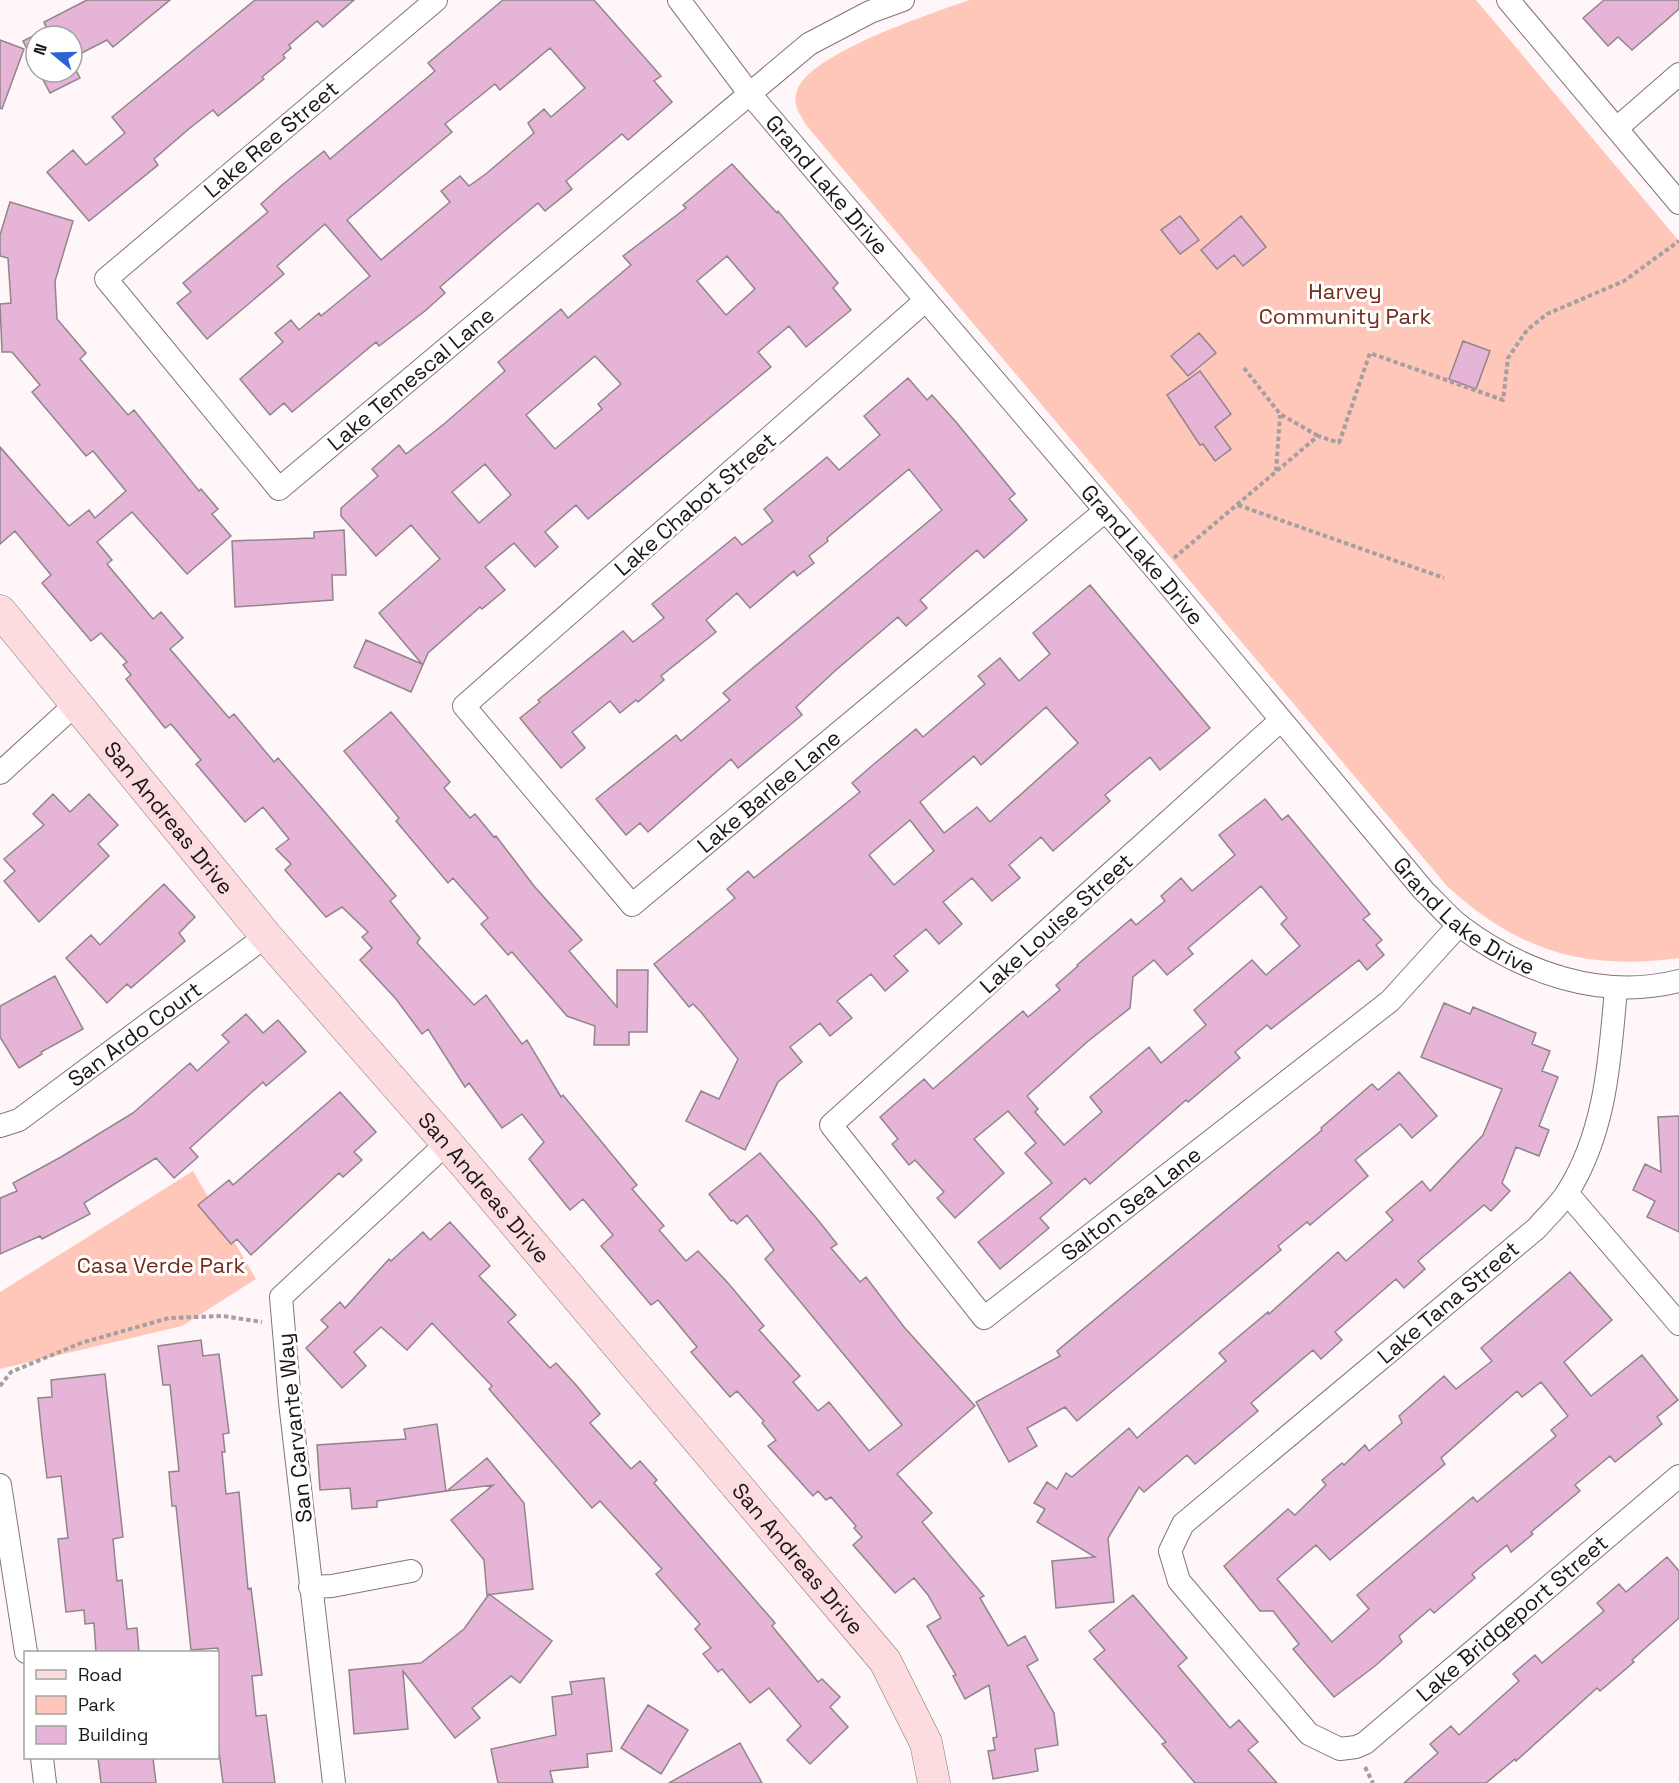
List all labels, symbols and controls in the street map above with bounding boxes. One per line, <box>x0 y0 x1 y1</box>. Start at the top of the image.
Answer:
north arrow <box>24 24 84 84</box>
text: N <box>29 41 52 58</box>
street label: Lake Ree Street <box>198 74 344 204</box>
street label: Grand Lake Drive <box>760 109 895 261</box>
park label: Harvey Community Park <box>1259 277 1432 330</box>
street label: Lake Temescal Lane <box>321 300 500 457</box>
street label: Lake Chabot Street <box>608 426 782 582</box>
street label: Grand Lake Drive <box>1075 478 1210 631</box>
street label: Lake Barlee Lane <box>691 723 846 859</box>
street label: San Andreas Drive <box>98 735 240 900</box>
street label: Lake Louise Street <box>974 847 1138 999</box>
street label: Grand Lake Drive <box>1387 851 1539 981</box>
street label: San Ardo Court <box>62 975 207 1093</box>
street label: San Andreas Drive <box>412 1106 557 1269</box>
street label: Salton Sea Lane <box>1055 1140 1206 1267</box>
street label: Lake Tana Street <box>1371 1234 1525 1370</box>
park label: Casa Verde Park <box>77 1251 245 1279</box>
street label: San Carvante Way <box>270 1332 318 1524</box>
street label: San Andreas Drive <box>726 1477 870 1640</box>
street label: Lake Bridgeport Street <box>1410 1529 1614 1708</box>
legend <box>24 1651 219 1759</box>
text: Road <box>78 1663 122 1686</box>
text: Park <box>78 1693 116 1716</box>
text: Building <box>78 1723 148 1746</box>

